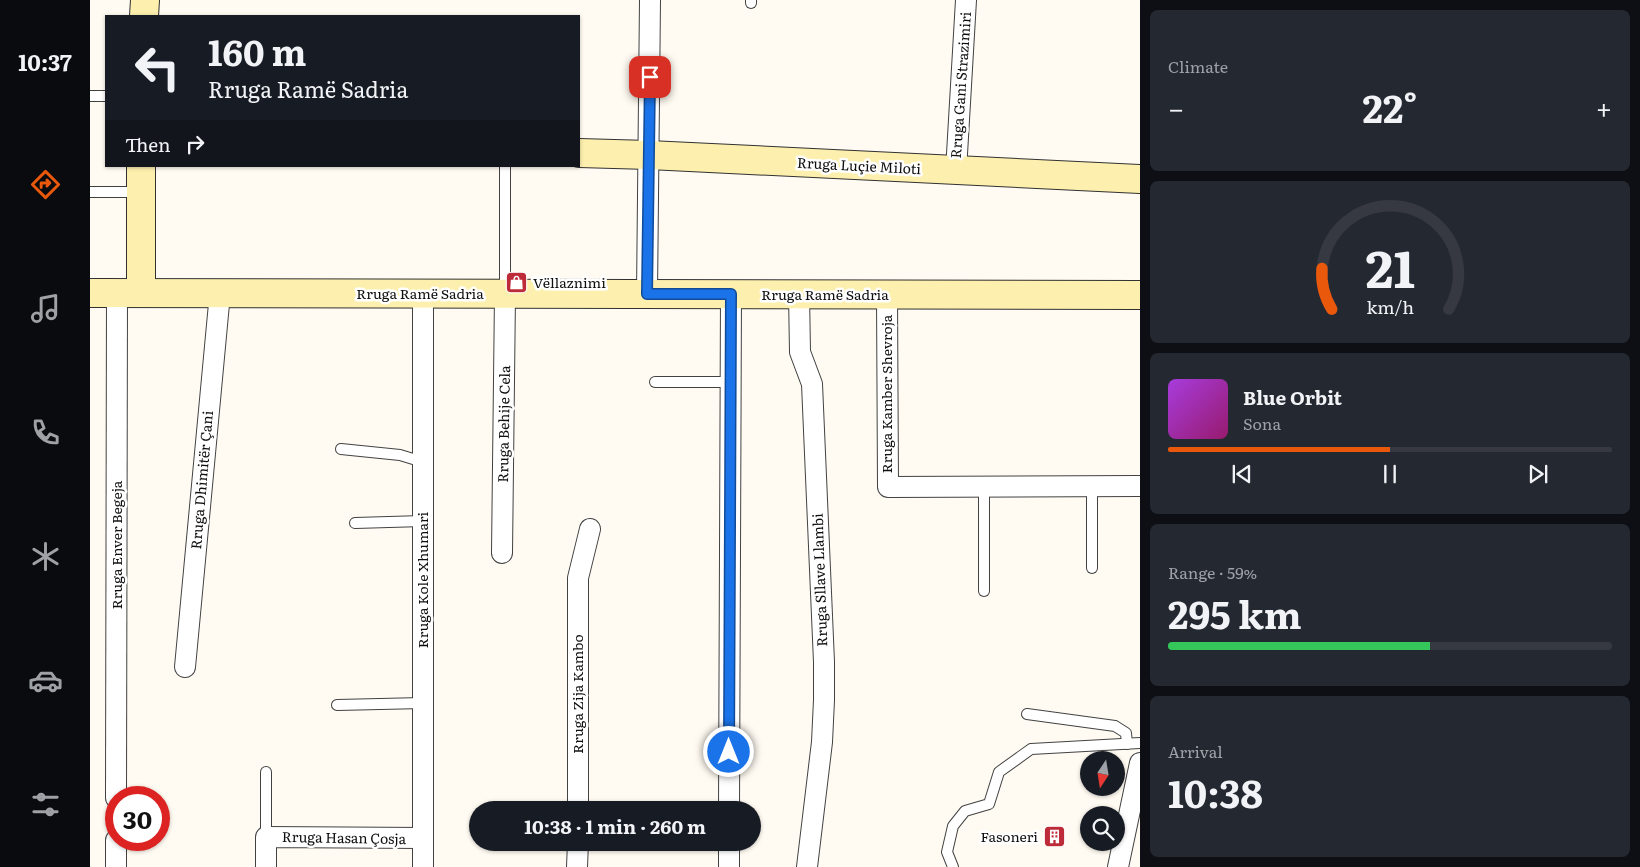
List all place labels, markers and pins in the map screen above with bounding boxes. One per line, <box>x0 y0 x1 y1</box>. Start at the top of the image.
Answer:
pin <box>629 56 671 98</box>
shop icon: Vëllaznimi <box>505 271 529 295</box>
place label: Vëllaznimi <box>533 272 606 292</box>
building icon: Fasoneri <box>1042 825 1066 849</box>
place label: Fasoneri <box>981 826 1038 846</box>

